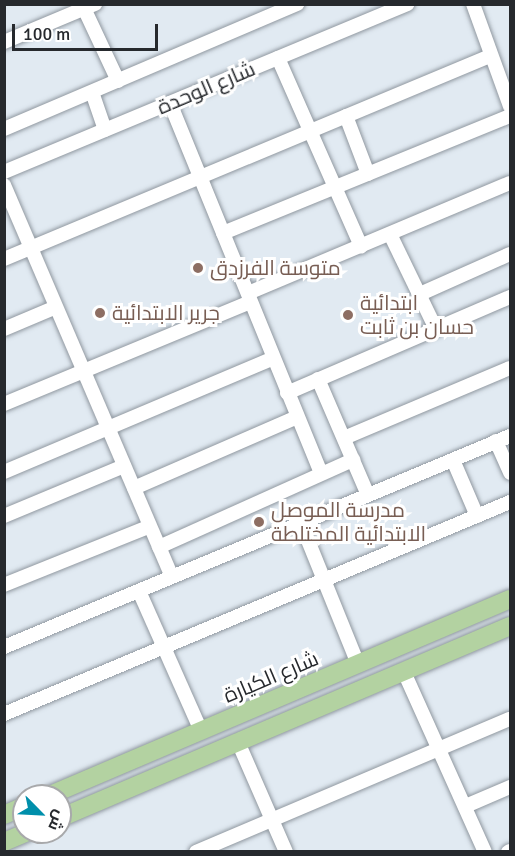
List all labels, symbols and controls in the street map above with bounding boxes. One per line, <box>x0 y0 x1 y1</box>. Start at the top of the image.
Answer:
scale bar <box>15 12 160 50</box>
text: 100 m <box>23 23 70 45</box>
street label: شارع الوحدة <box>153 56 259 120</box>
place label: متوسة الفرزدق <box>210 255 341 281</box>
marker: متوسة الفرزدق <box>191 261 205 275</box>
place label: ابتدائية حسان بن ثابت <box>360 290 474 340</box>
place label: جرير الابتدائية <box>112 300 220 326</box>
marker: جرير الابتدائية <box>93 306 107 320</box>
marker: ابتدائية حسان بن ثابت <box>341 308 355 322</box>
place label: مدرسة الموصل الابتدائية المختلطة <box>271 497 426 547</box>
marker: مدرسة الموصل الابتدائية المختلطة <box>252 515 266 529</box>
street label: شارع الكيارة <box>220 646 322 708</box>
north arrow <box>12 784 72 844</box>
text: ش <box>43 807 70 834</box>

